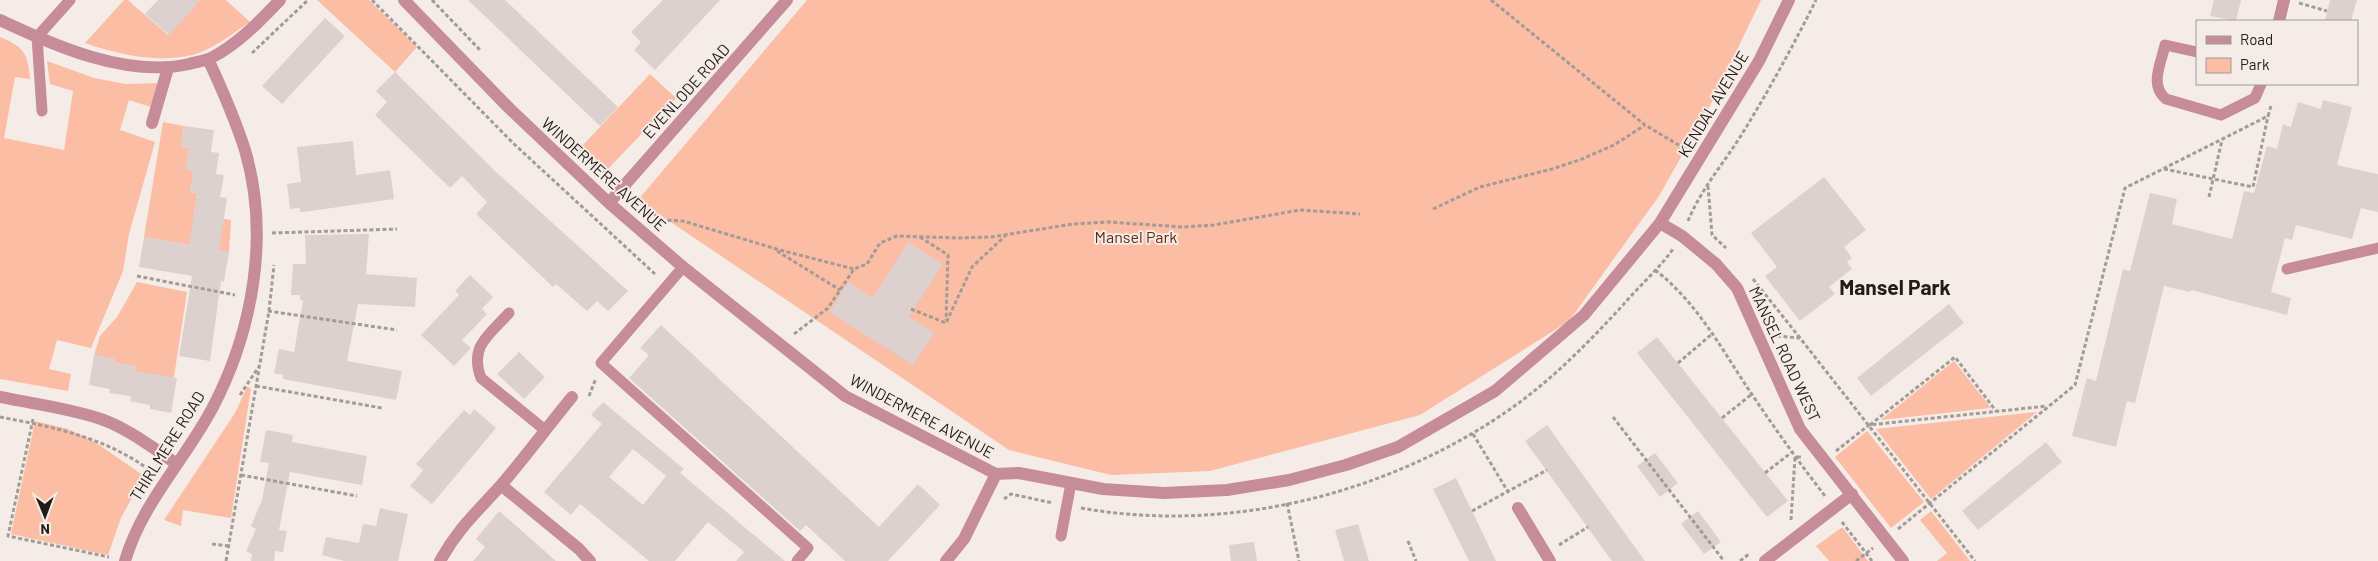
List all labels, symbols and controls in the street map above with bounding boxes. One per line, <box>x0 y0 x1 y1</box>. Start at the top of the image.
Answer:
legend <box>2196 20 2358 85</box>
text: Road <box>2240 30 2273 48</box>
street label: EVENLODE ROAD <box>638 39 733 142</box>
street label: KENDAL AVENUE <box>1673 47 1752 160</box>
text: Park <box>2240 55 2270 73</box>
street label: WINDERMERE AVENUE <box>538 113 670 234</box>
park label: Mansel Park <box>1095 227 1177 246</box>
district label: Mansel Park <box>1839 274 1951 299</box>
street label: MANSEL ROAD WEST <box>1746 283 1825 425</box>
street label: WINDERMERE AVENUE <box>847 369 998 462</box>
street label: THIRLMERE ROAD <box>125 387 208 504</box>
north arrow <box>20 491 70 541</box>
text: N <box>40 521 50 538</box>

